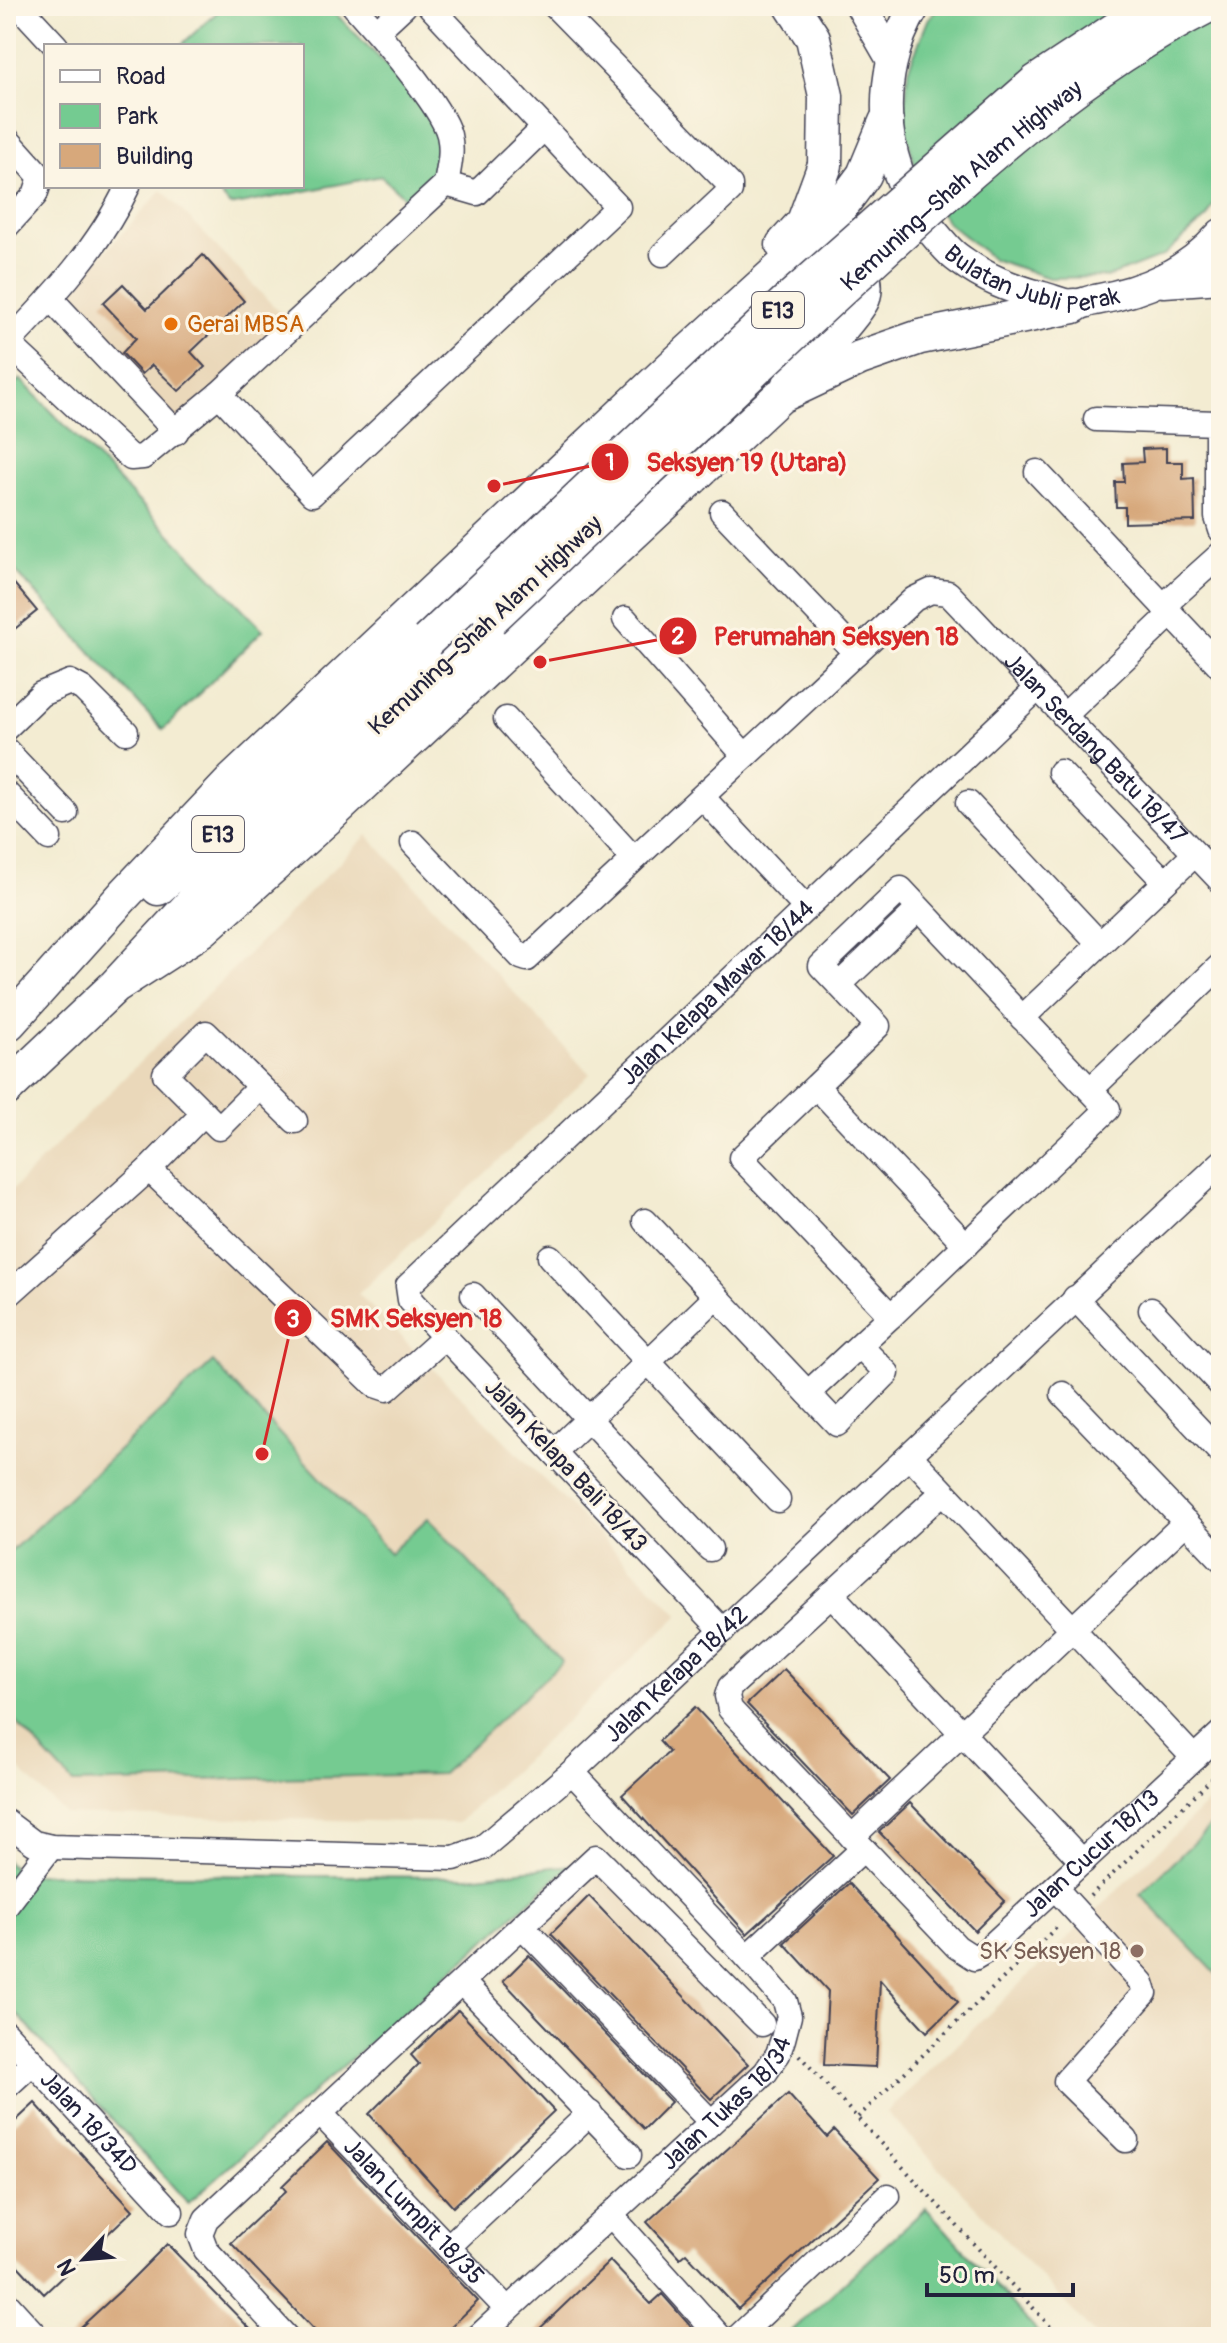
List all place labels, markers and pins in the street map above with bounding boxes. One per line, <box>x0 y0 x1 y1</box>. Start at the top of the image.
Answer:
place label: Gerai MBSA <box>187 310 304 339</box>
marker: Gerai MBSA <box>162 315 180 333</box>
callout: Seksyen 19 (Utara) <box>590 437 864 487</box>
callout: Perumahan Seksyen 18 <box>658 611 975 661</box>
callout: SMK Seksyen 18 <box>273 1293 518 1343</box>
place label: SK Seksyen 18 <box>979 1937 1121 1966</box>
marker: SK Seksyen 18 <box>1128 1942 1146 1960</box>

